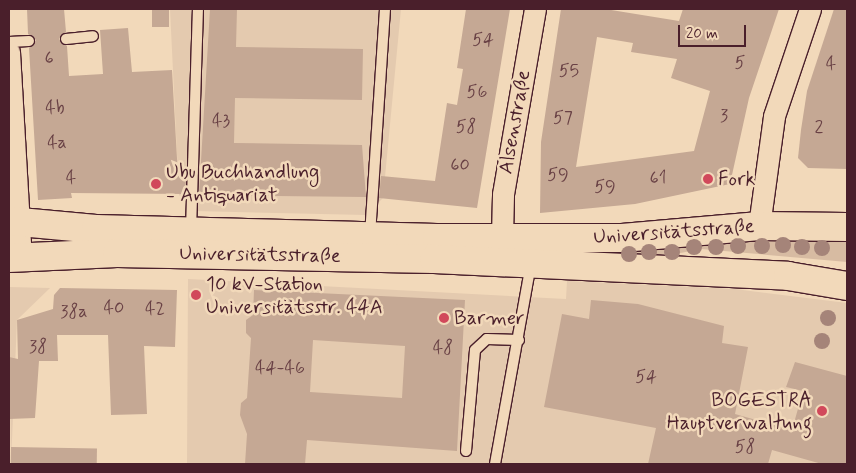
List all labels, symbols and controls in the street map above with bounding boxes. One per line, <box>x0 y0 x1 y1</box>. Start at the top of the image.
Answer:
scale bar <box>681 15 748 47</box>
text: 20 m <box>686 24 718 44</box>
house number: 54 <box>472 29 494 51</box>
house number: 6 <box>44 47 54 69</box>
house number: 5 <box>735 52 745 74</box>
house number: 4 <box>826 53 836 75</box>
house number: 55 <box>559 60 579 82</box>
street label: Alsenstraße <box>494 68 536 176</box>
house number: 56 <box>467 81 487 103</box>
house number: 4b <box>45 97 65 119</box>
house number: 3 <box>720 105 728 127</box>
house number: 57 <box>553 107 573 129</box>
house number: 43 <box>212 110 230 132</box>
house number: 58 <box>456 116 476 138</box>
house number: 2 <box>815 116 823 138</box>
house number: 4a <box>47 132 67 154</box>
house number: 60 <box>450 154 470 176</box>
place label: Ubu Buchhandlung - Antiquariat <box>166 160 318 207</box>
house number: 59 <box>547 164 569 186</box>
house number: 4 <box>66 167 76 189</box>
house number: 61 <box>650 167 666 189</box>
place label: Fork <box>718 167 755 191</box>
marker: Fork <box>702 173 714 185</box>
house number: 59 <box>594 176 616 198</box>
marker: Ubu Buchhandlung - Antiquariat <box>150 178 162 190</box>
street label: Universitätsstraße <box>593 214 755 250</box>
street label: Universitätsstraße <box>179 242 341 268</box>
place label: 10 kV-Station Universitätsstr. 44A <box>206 272 383 319</box>
marker: 10 kV-Station Universitätsstr. 44A <box>190 289 202 301</box>
house number: 40 <box>104 297 124 319</box>
house number: 42 <box>145 298 165 320</box>
house number: 38a <box>60 301 88 323</box>
place label: Barmer <box>454 306 524 330</box>
marker: Barmer <box>438 312 450 324</box>
house number: 38 <box>29 336 47 358</box>
house number: 48 <box>433 337 453 359</box>
house number: 44-46 <box>255 357 305 379</box>
house number: 54 <box>635 366 657 388</box>
place label: BOGESTRA Hauptverwaltung <box>667 388 812 435</box>
marker: BOGESTRA Hauptverwaltung <box>816 405 828 417</box>
house number: 58 <box>735 436 755 458</box>

